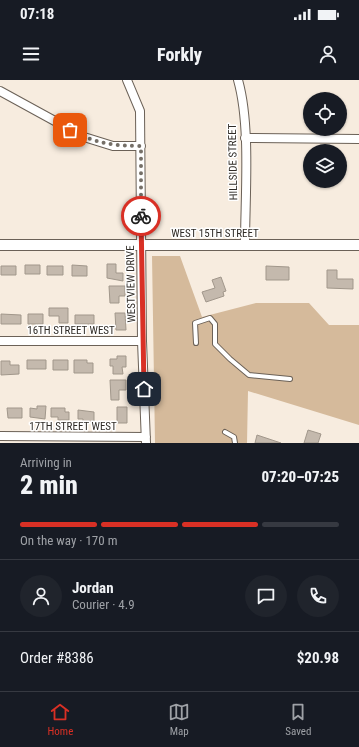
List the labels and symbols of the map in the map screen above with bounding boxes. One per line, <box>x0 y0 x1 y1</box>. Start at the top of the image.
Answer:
pin <box>53 113 87 147</box>
street label: HILLSIDE STREET <box>226 123 240 201</box>
courier <box>121 196 161 236</box>
street label: WEST 15TH STREET <box>171 227 259 240</box>
street label: WESTVIEW DRIVE <box>124 245 138 323</box>
street label: 16TH STREET WEST <box>27 324 115 337</box>
pin <box>127 372 161 406</box>
street label: 17TH STREET WEST <box>29 420 117 433</box>

